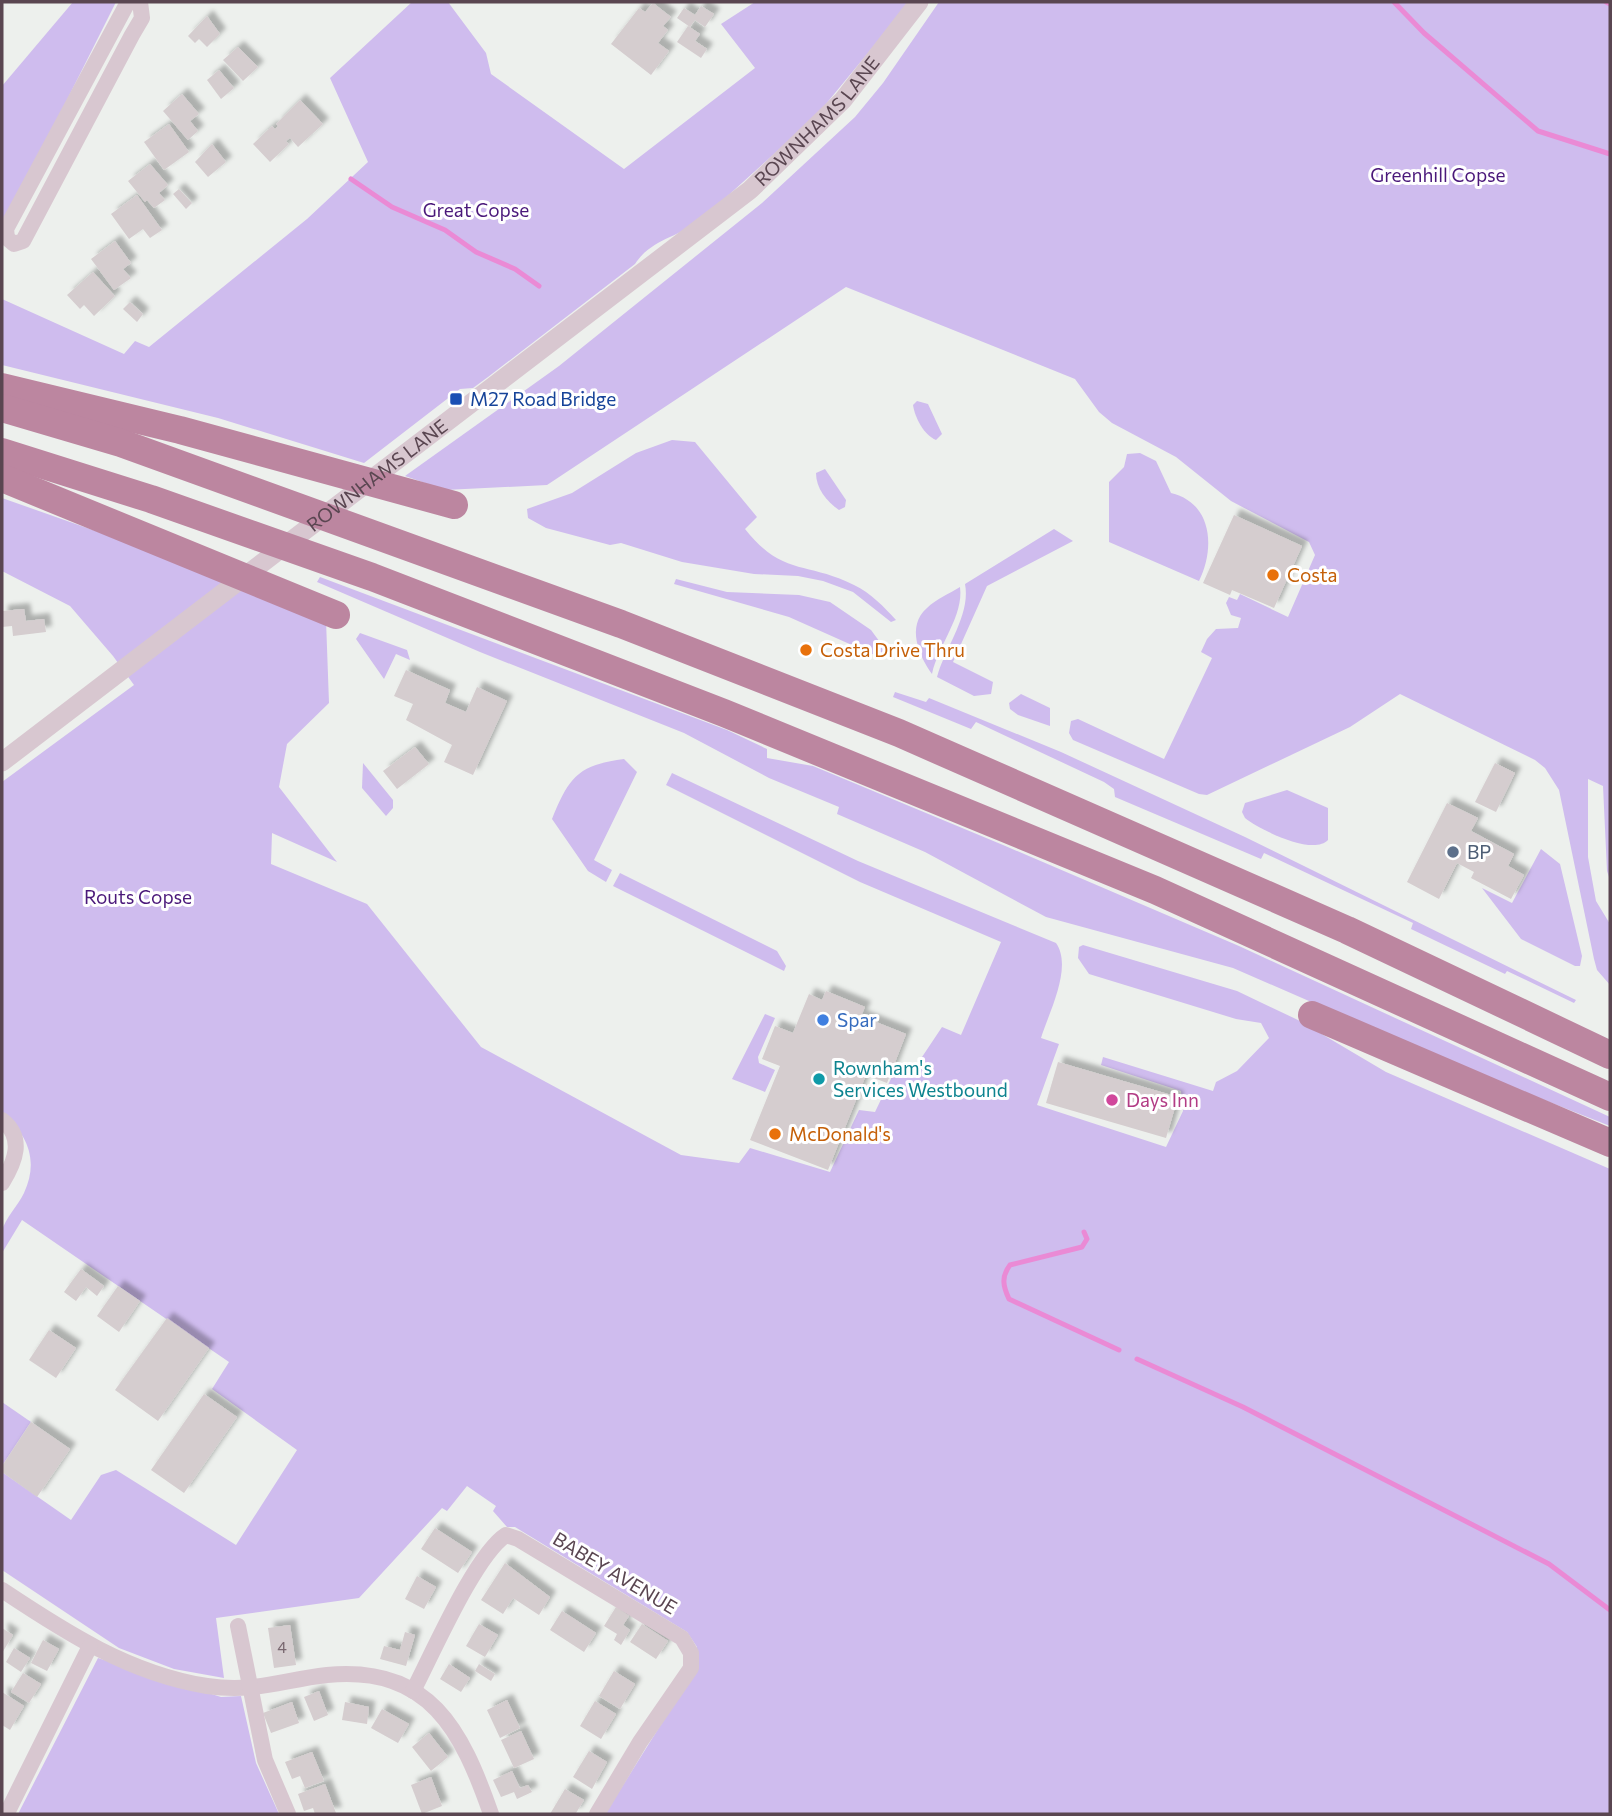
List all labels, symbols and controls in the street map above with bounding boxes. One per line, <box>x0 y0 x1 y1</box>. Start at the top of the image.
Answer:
street label: ROWNHAMS LANE <box>749 51 884 190</box>
park label: Greenhill Copse <box>1370 163 1506 186</box>
park label: Great Copse <box>423 198 529 221</box>
place label: M27 Road Bridge <box>470 387 616 410</box>
marker: M27 Road Bridge <box>448 391 464 407</box>
street label: ROWNHAMS LANE <box>302 414 452 536</box>
place label: Costa <box>1287 563 1338 586</box>
marker: Costa <box>1265 567 1281 583</box>
place label: Costa Drive Thru <box>820 638 965 661</box>
marker: Costa Drive Thru <box>798 642 814 658</box>
place label: BP <box>1467 840 1491 863</box>
marker: BP <box>1445 844 1461 860</box>
park label: Routs Copse <box>84 885 192 908</box>
place label: Spar <box>837 1008 877 1031</box>
marker: Spar <box>815 1012 831 1028</box>
place label: Rownham's Services Westbound <box>833 1056 1008 1101</box>
marker: Rownham's Services Westbound <box>811 1071 827 1087</box>
place label: Days Inn <box>1126 1088 1199 1111</box>
marker: Days Inn <box>1104 1092 1120 1108</box>
place label: McDonald's <box>789 1122 891 1145</box>
marker: McDonald's <box>767 1126 783 1142</box>
street label: BABEY AVENUE <box>549 1527 681 1619</box>
house number: 4 <box>277 1637 287 1656</box>

